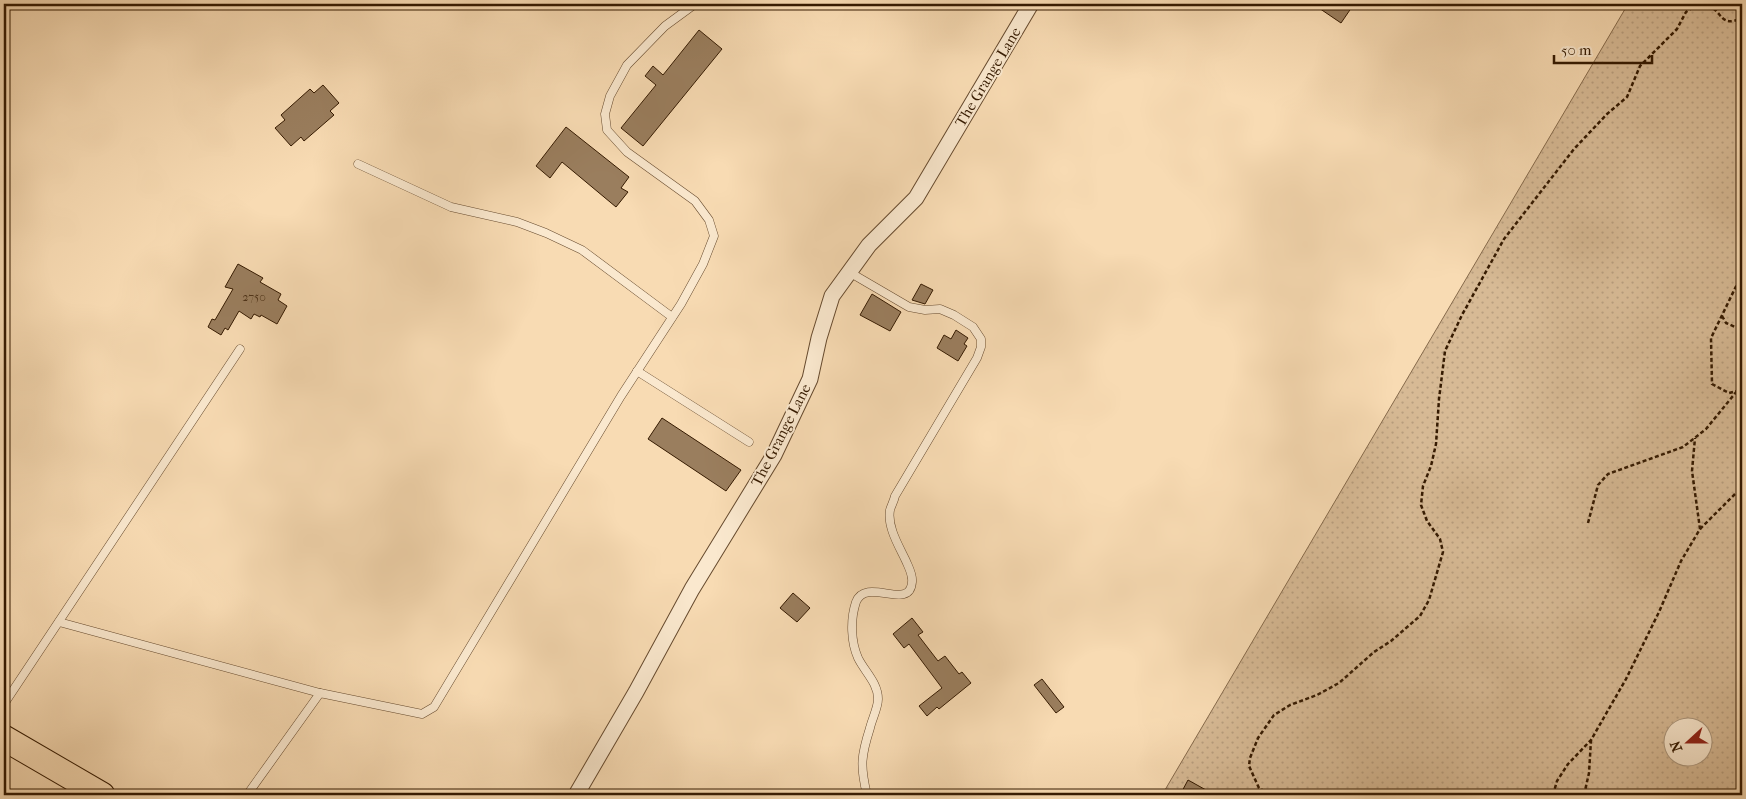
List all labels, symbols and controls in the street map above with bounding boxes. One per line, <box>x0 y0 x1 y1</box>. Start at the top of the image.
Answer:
street label: The Grange Lane <box>951 24 1025 130</box>
scale bar <box>1554 32 1651 64</box>
text: 50 m <box>1561 41 1592 59</box>
house number: 2750 <box>242 290 266 304</box>
street label: The Grange Lane <box>747 380 815 489</box>
north arrow <box>1664 716 1714 766</box>
text: N <box>1666 738 1686 754</box>

